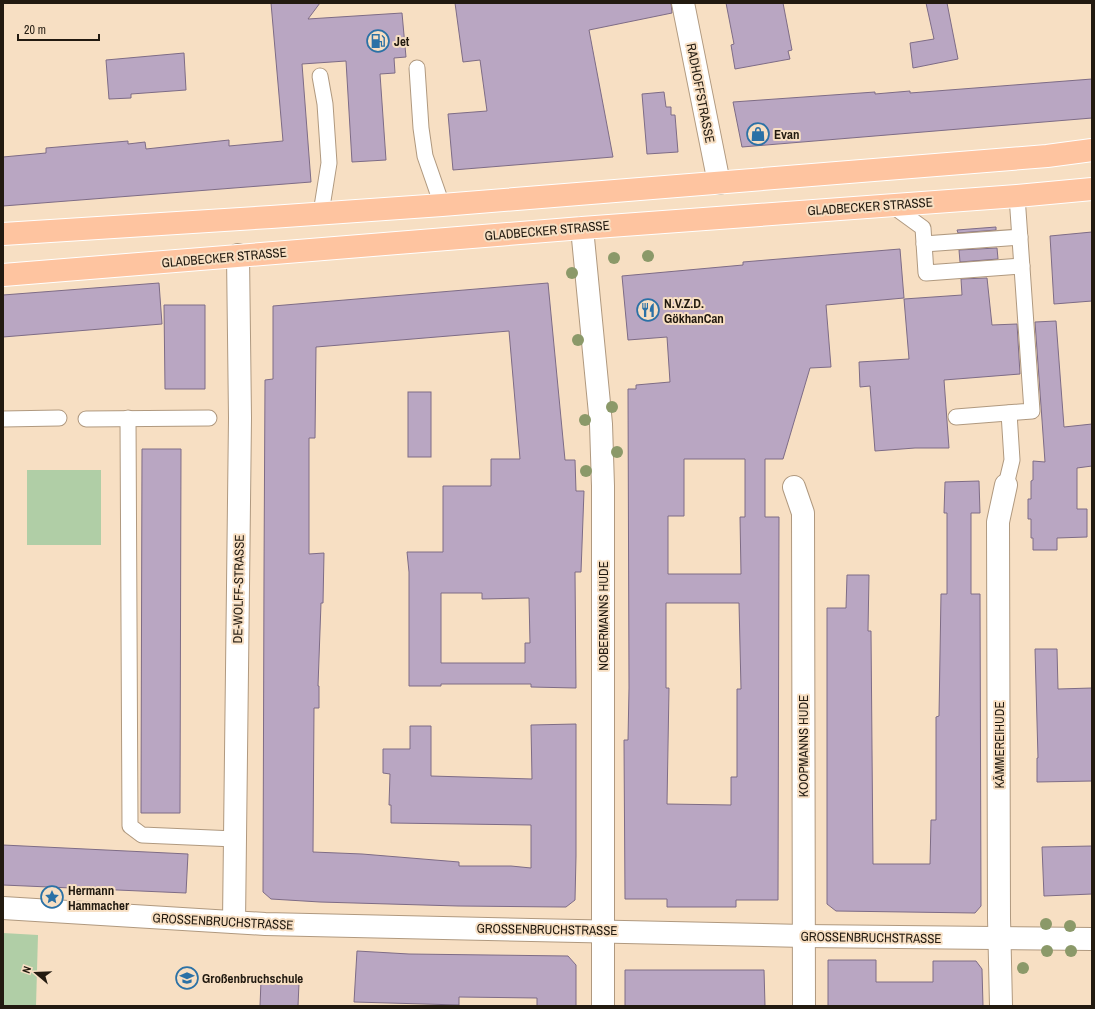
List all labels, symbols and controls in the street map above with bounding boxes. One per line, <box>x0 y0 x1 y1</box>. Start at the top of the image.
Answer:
scale bar <box>18 16 99 42</box>
text: 20 m <box>24 22 46 38</box>
fuel station icon: Jet <box>365 28 391 54</box>
place label: Jet <box>394 33 410 50</box>
street label: RADHOFFSTRASSE <box>683 42 719 144</box>
shop icon: Evan <box>745 121 771 147</box>
place label: Evan <box>774 126 799 143</box>
street label: GLADBECKER STRASSE <box>807 194 933 219</box>
street label: GLADBECKER STRASSE <box>484 217 610 244</box>
street label: GLADBECKER STRASSE <box>161 244 287 271</box>
place label: N.V.Z.D. GökhanCan <box>664 295 724 327</box>
restaurant icon: N.V.Z.D. GökhanCan <box>635 297 661 323</box>
street label: DE-WOLFF-STRASSE <box>229 534 248 644</box>
street label: NOBERMANNS HUDE <box>595 561 612 671</box>
street label: KOOPMANNS HUDE <box>795 695 812 797</box>
street label: KÄMMEREIHUDE <box>991 701 1008 789</box>
place label: Hermann Hammacher <box>68 882 130 914</box>
place icon: Hermann Hammacher <box>39 884 65 910</box>
street label: GROSSENBRUCHSTRASSE <box>152 909 294 934</box>
street label: GROSSENBRUCHSTRASSE <box>476 920 618 939</box>
street label: GROSSENBRUCHSTRASSE <box>800 928 942 947</box>
north arrow <box>16 953 56 993</box>
text: N <box>19 964 34 975</box>
school or university icon: Großenbruchschule <box>174 965 200 991</box>
place label: Großenbruchschule <box>202 970 303 987</box>

